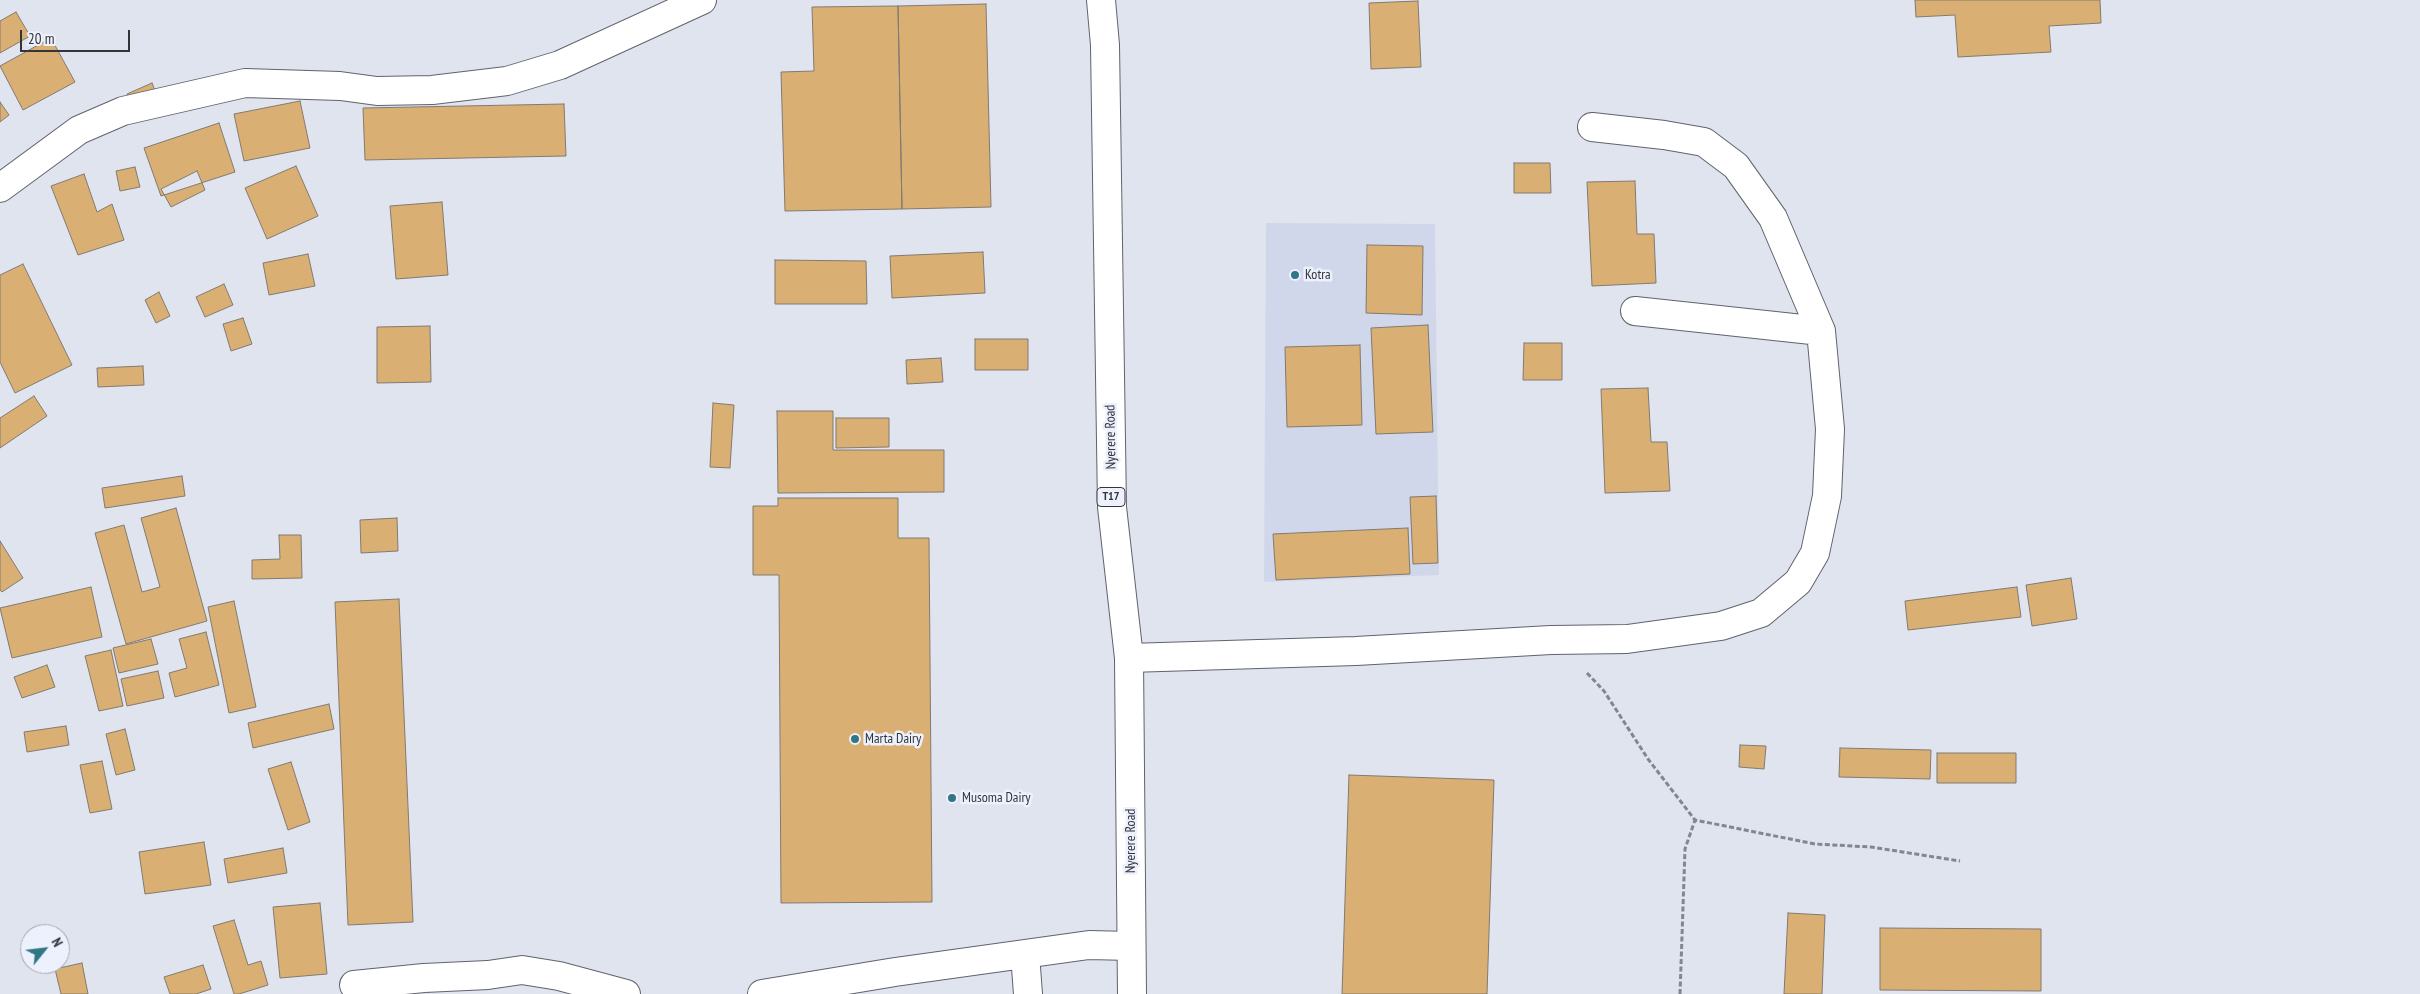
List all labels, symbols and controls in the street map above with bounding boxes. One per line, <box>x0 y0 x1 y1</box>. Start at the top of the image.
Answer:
scale bar <box>22 20 132 52</box>
text: 20 m <box>28 29 54 48</box>
place label: Kotra <box>1305 267 1331 283</box>
marker: Kotra <box>1289 269 1301 281</box>
street label: Nyerere Road <box>1102 405 1120 469</box>
road number: T17 <box>1097 488 1125 507</box>
place label: Marta Dairy <box>865 731 921 747</box>
marker: Marta Dairy <box>849 733 861 745</box>
place label: Musoma Dairy <box>962 790 1031 806</box>
marker: Musoma Dairy <box>946 792 958 804</box>
street label: Nyerere Road <box>1123 809 1139 873</box>
north arrow <box>20 924 70 974</box>
text: N <box>48 935 67 950</box>

